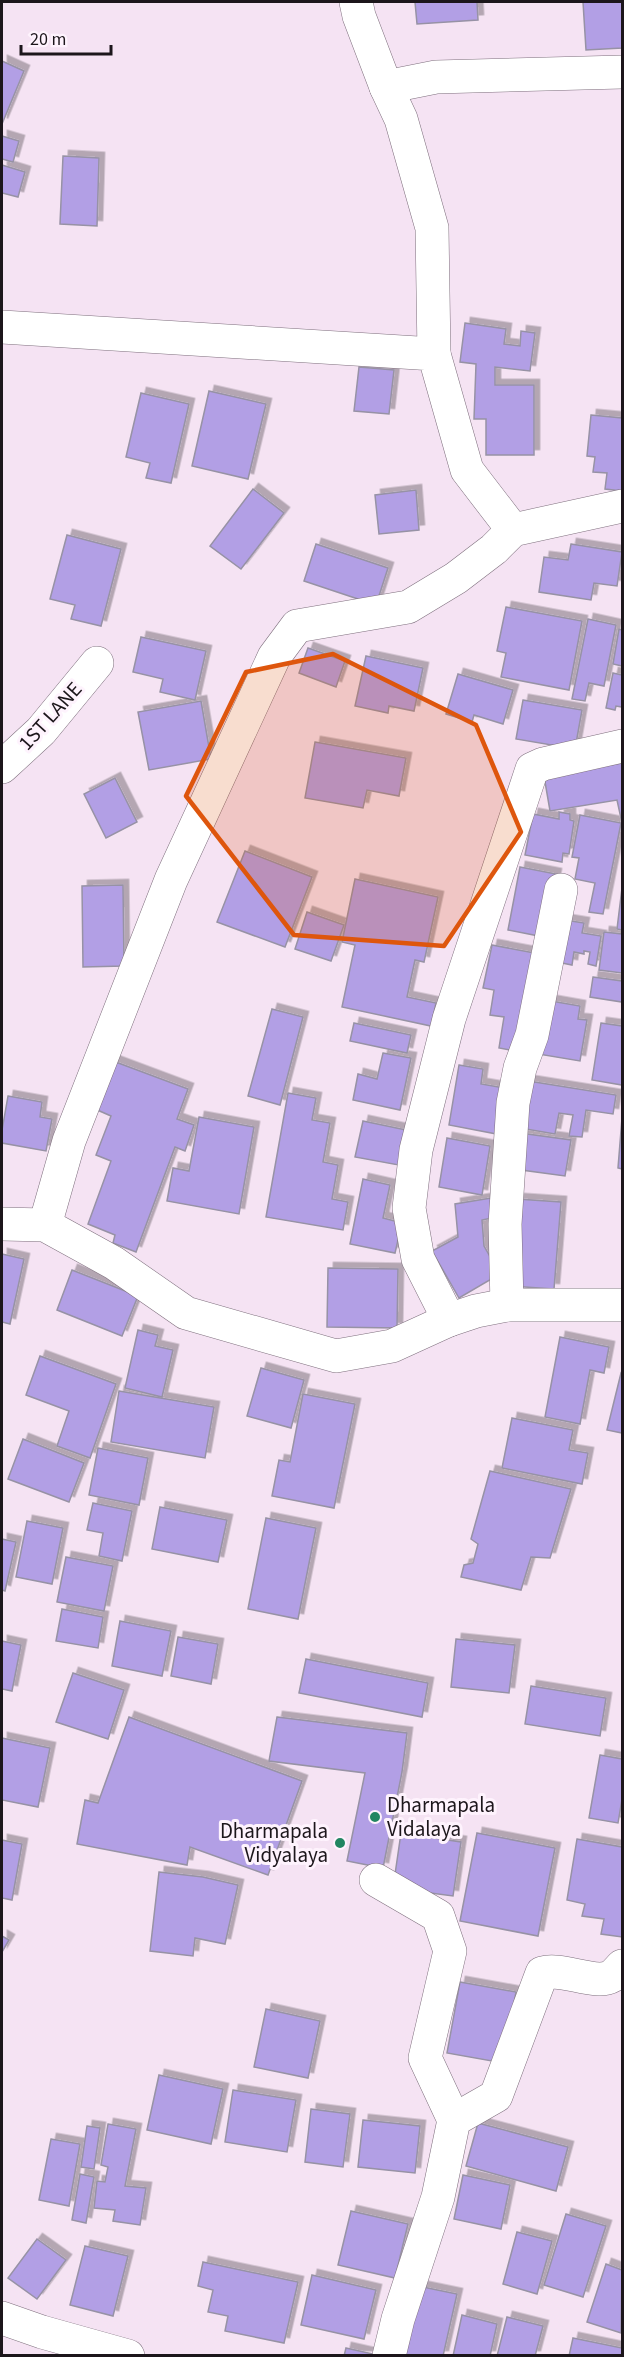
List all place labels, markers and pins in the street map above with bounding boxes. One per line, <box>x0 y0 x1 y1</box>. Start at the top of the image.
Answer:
place label: Dharmapala Vidalaya <box>387 1790 495 1844</box>
marker: Dharmapala Vidalaya <box>368 1810 382 1824</box>
place label: Dharmapala Vidyalaya <box>220 1816 328 1870</box>
marker: Dharmapala Vidyalaya <box>333 1836 347 1850</box>

